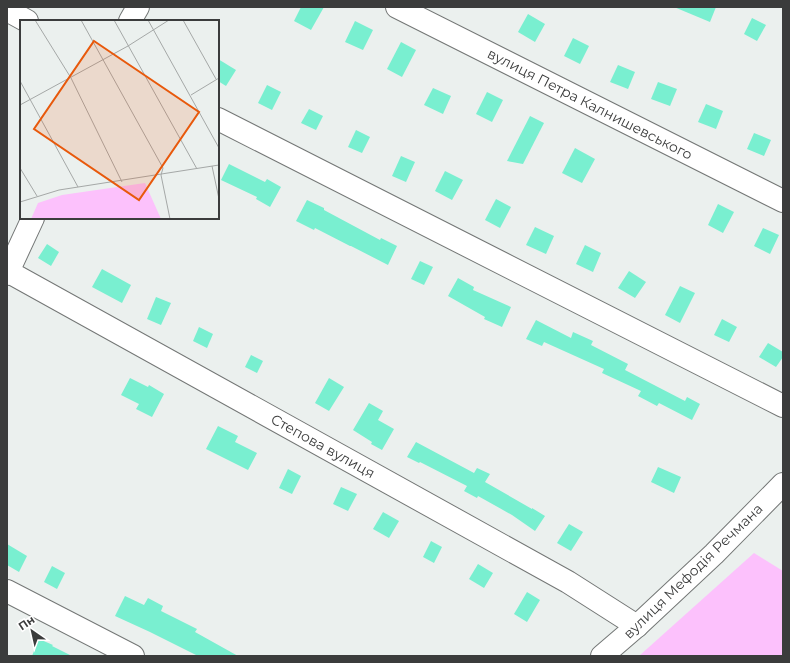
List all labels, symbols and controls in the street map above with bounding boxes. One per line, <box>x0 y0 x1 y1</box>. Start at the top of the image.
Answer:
inset map <box>20 20 219 219</box>
street label: вулиця Петра Калнишевського <box>484 44 696 164</box>
street label: Степова вулиця <box>268 410 378 482</box>
street label: вулиця Мефодія Речмана <box>620 500 766 642</box>
north arrow <box>12 611 52 651</box>
text: Пн <box>16 612 37 633</box>

